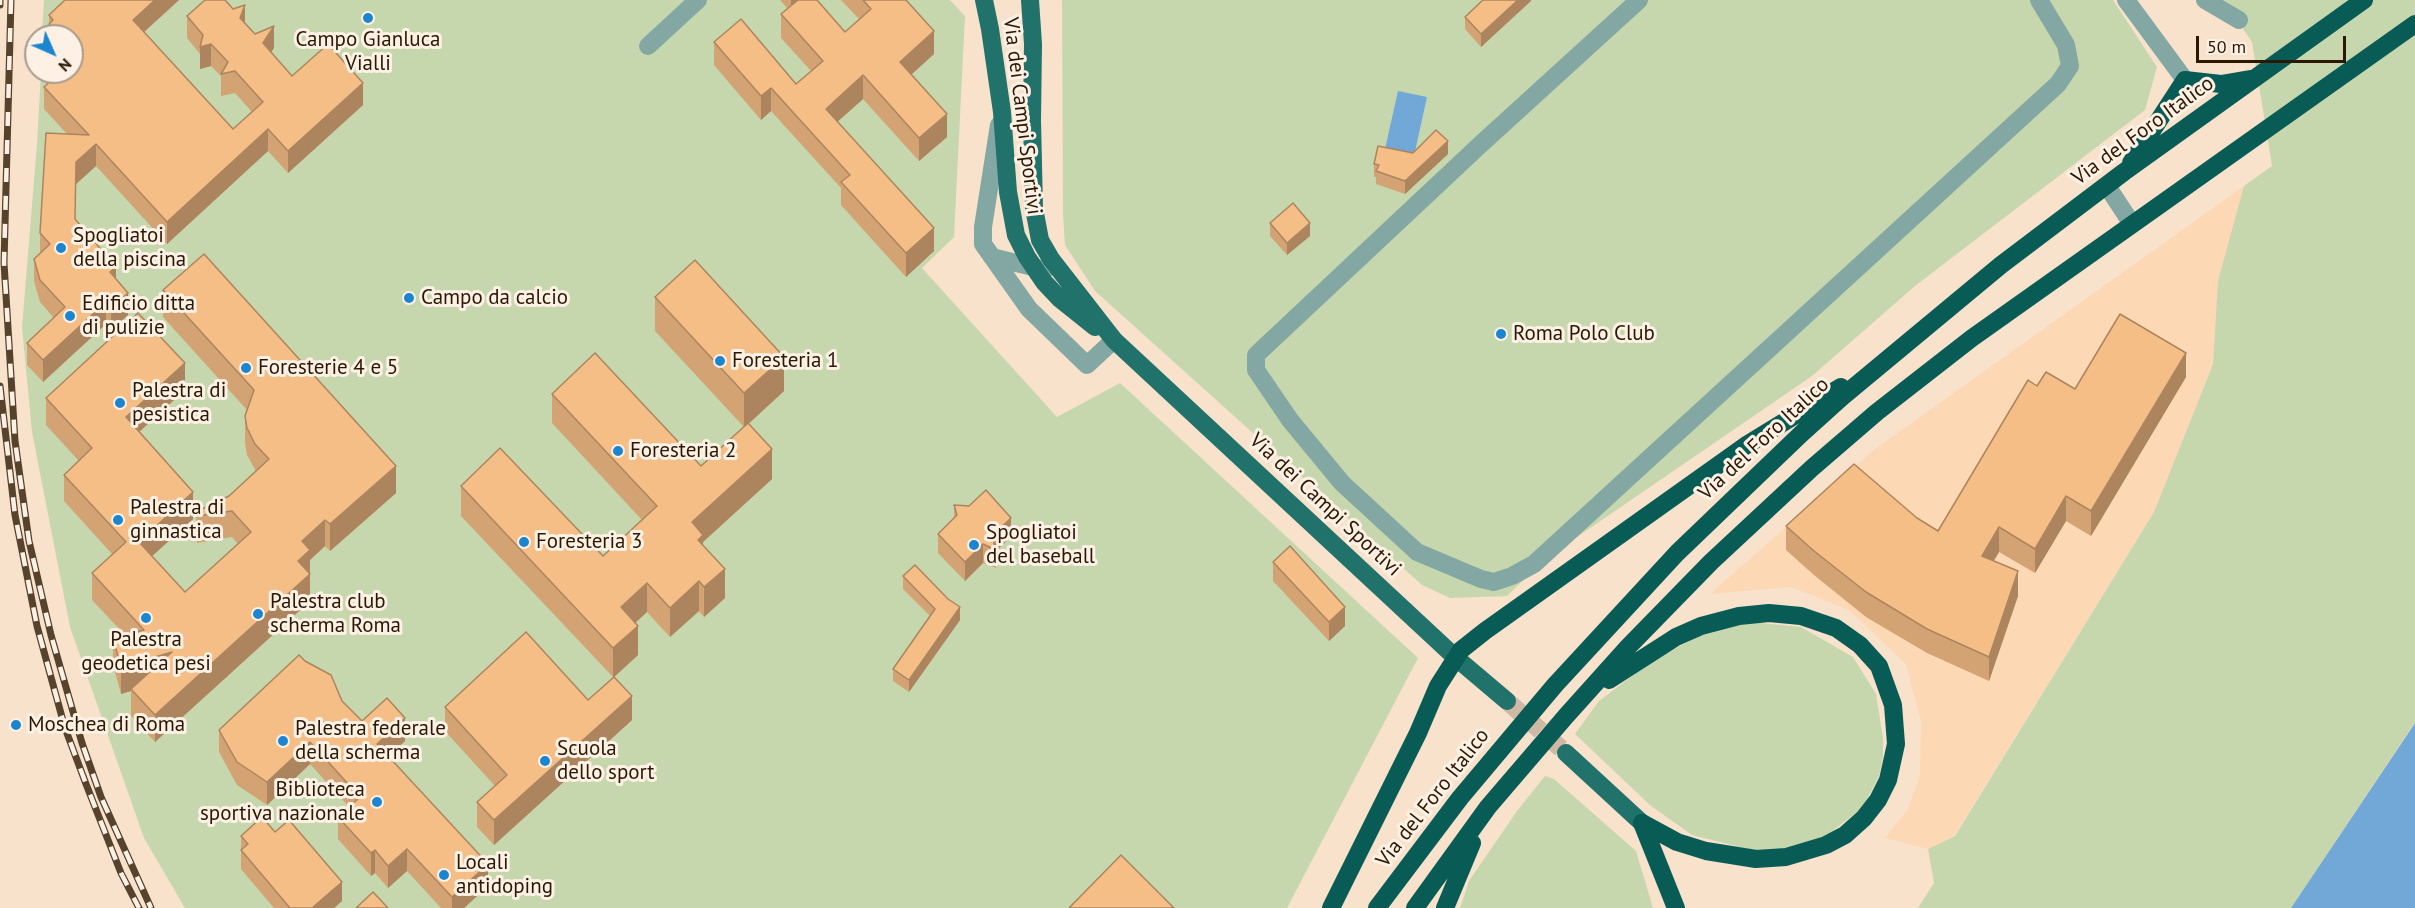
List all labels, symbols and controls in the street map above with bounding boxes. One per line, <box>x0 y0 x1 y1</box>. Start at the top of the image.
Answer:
marker: Campo Gianluca Vialli <box>361 11 375 25</box>
street label: Via dei Campi Sportivi <box>997 16 1047 216</box>
north arrow <box>24 24 84 84</box>
scale bar <box>2199 24 2349 62</box>
place label: Campo Gianluca Vialli <box>295 27 441 77</box>
text: 50 m <box>2207 35 2246 58</box>
text: N <box>55 55 76 76</box>
street label: Via del Foro Italico <box>2067 71 2219 191</box>
place label: Spogliatoi della piscina <box>73 223 186 273</box>
marker: Spogliatoi della piscina <box>54 241 68 255</box>
place label: Campo da calcio <box>421 285 568 311</box>
place label: Edificio ditta di pulizie <box>82 291 195 341</box>
marker: Campo da calcio <box>402 291 416 305</box>
marker: Edificio ditta di pulizie <box>63 309 77 323</box>
place label: Roma Polo Club <box>1513 321 1655 347</box>
marker: Roma Polo Club <box>1494 327 1508 341</box>
place label: Foresteria 1 <box>732 348 839 374</box>
marker: Foresteria 1 <box>713 354 727 368</box>
place label: Foresterie 4 e 5 <box>258 355 398 381</box>
marker: Foresterie 4 e 5 <box>239 361 253 375</box>
street label: Via del Foro Italico <box>1694 372 1834 506</box>
place label: Palestra di pesistica <box>132 378 226 428</box>
marker: Palestra di pesistica <box>113 396 127 410</box>
street label: Via dei Campi Sportivi <box>1244 428 1406 582</box>
place label: Foresteria 2 <box>630 438 737 464</box>
marker: Foresteria 2 <box>611 444 625 458</box>
place label: Palestra di ginnastica <box>130 495 224 545</box>
marker: Palestra di ginnastica <box>111 513 125 527</box>
place label: Spogliatoi del baseball <box>986 520 1095 570</box>
place label: Foresteria 3 <box>536 529 643 555</box>
marker: Foresteria 3 <box>517 535 531 549</box>
marker: Spogliatoi del baseball <box>967 538 981 552</box>
place label: Palestra club scherma Roma <box>270 589 401 639</box>
marker: Palestra club scherma Roma <box>251 607 265 621</box>
marker: Palestra geodetica pesi <box>139 611 153 625</box>
place label: Palestra geodetica pesi <box>81 627 211 677</box>
place label: Moschea di Roma <box>28 712 185 738</box>
place label: Palestra federale della scherma <box>295 716 446 766</box>
marker: Moschea di Roma <box>9 718 23 732</box>
street label: Via del Foro Italico <box>1371 724 1495 872</box>
marker: Palestra federale della scherma <box>276 734 290 748</box>
place label: Scuola dello sport <box>557 736 654 786</box>
marker: Scuola dello sport <box>538 754 552 768</box>
place label: Biblioteca sportiva nazionale <box>200 777 365 827</box>
marker: Biblioteca sportiva nazionale <box>370 795 384 809</box>
place label: Locali antidoping <box>456 850 553 900</box>
marker: Locali antidoping <box>437 868 451 882</box>

